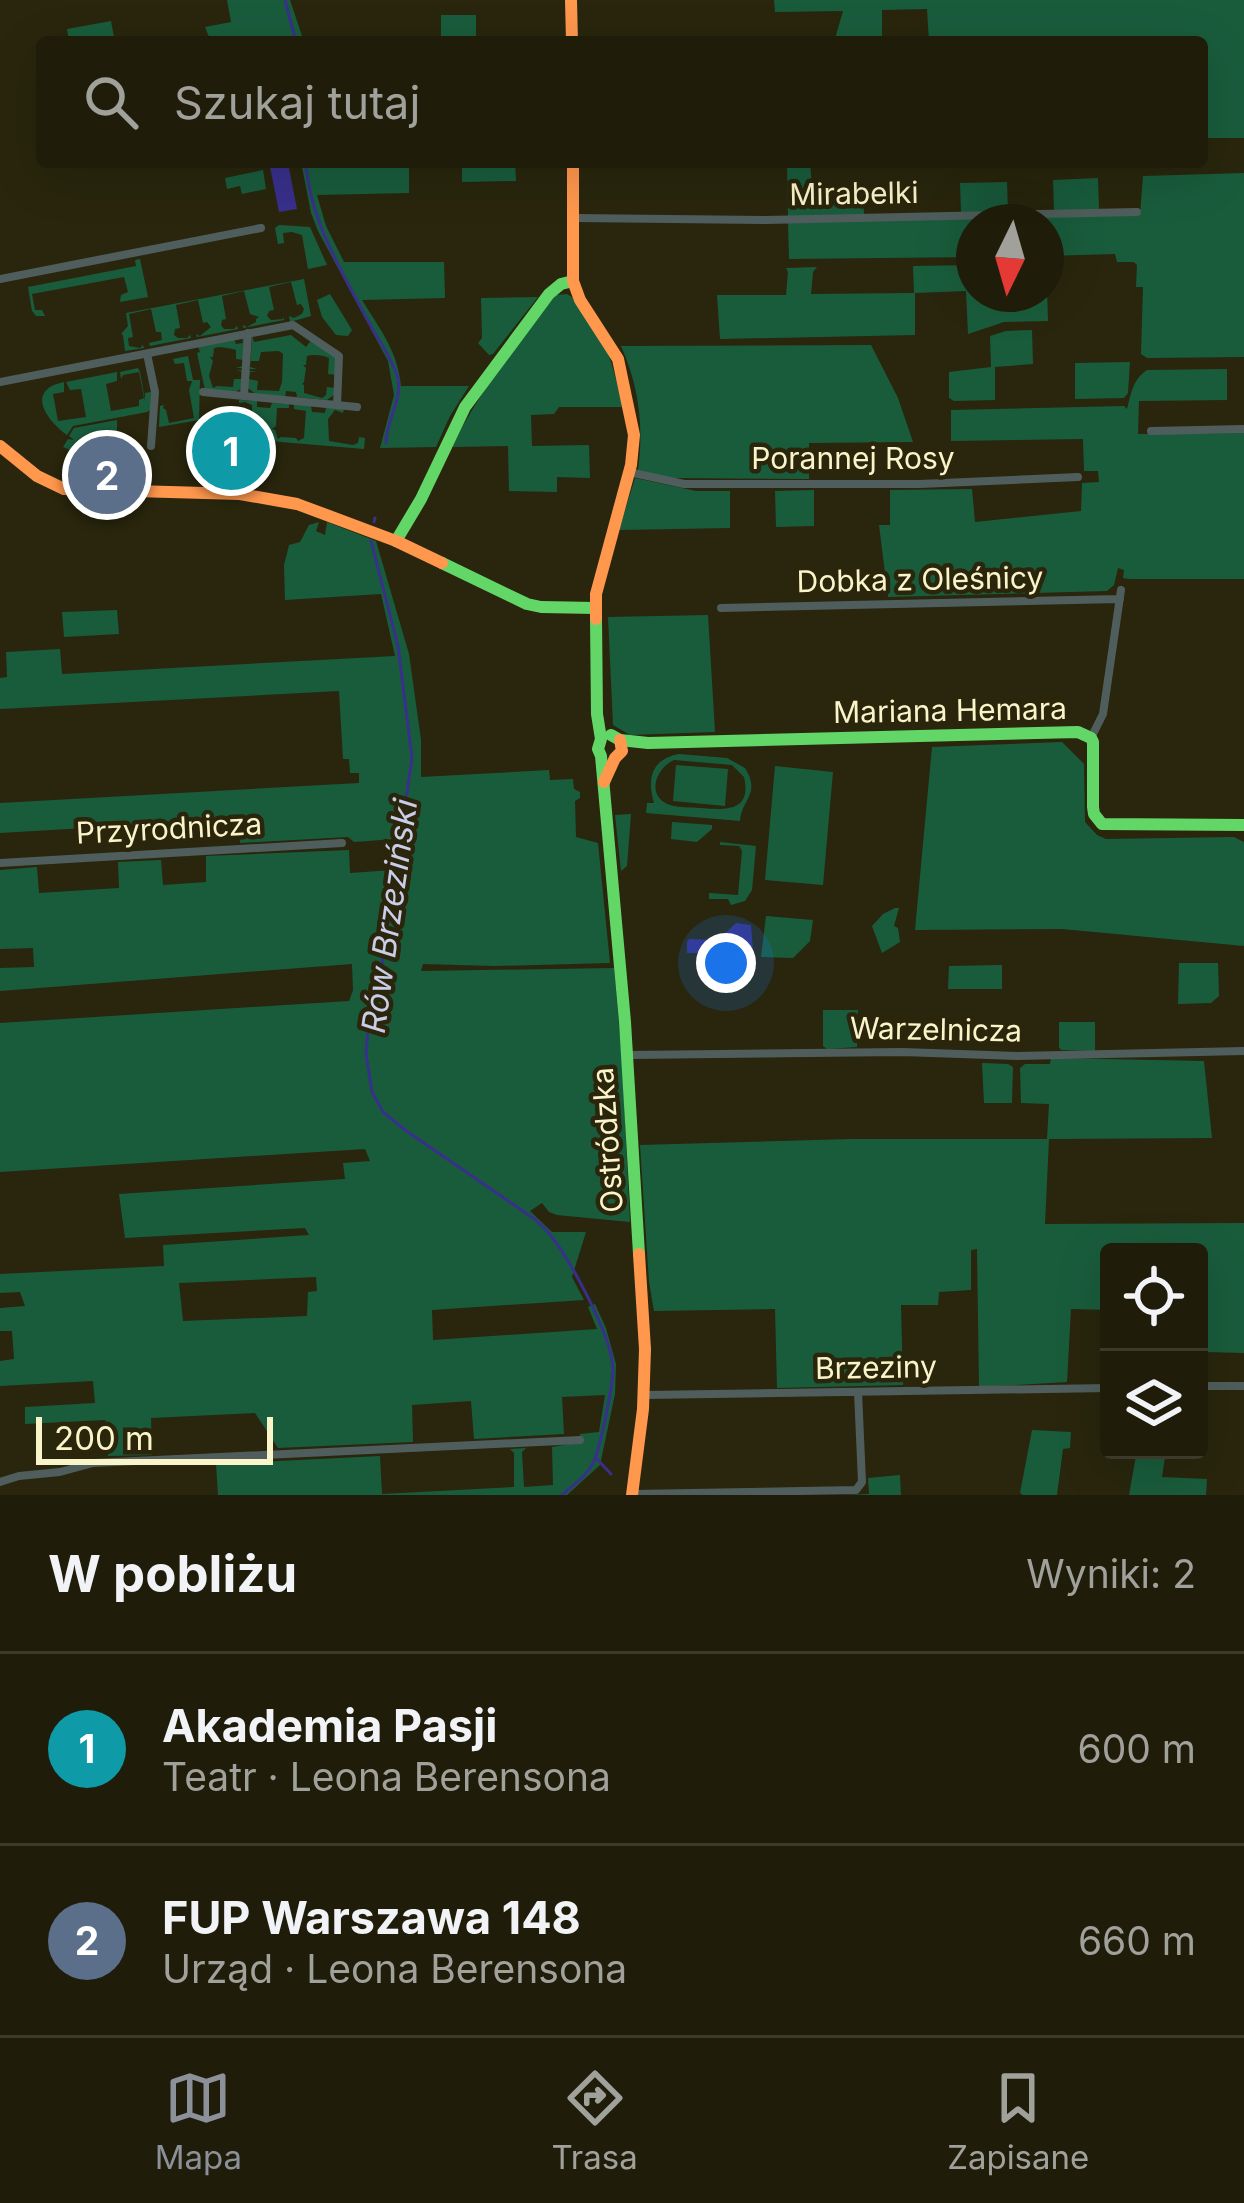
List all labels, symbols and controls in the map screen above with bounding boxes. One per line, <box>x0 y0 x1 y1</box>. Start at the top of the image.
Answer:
search box <box>36 36 1208 168</box>
icon: search <box>78 69 144 135</box>
text: Szukaj tutaj <box>174 75 420 130</box>
street label: Mirabelki <box>789 174 919 212</box>
north arrow <box>956 204 1064 312</box>
pin: 1 <box>192 406 270 496</box>
pin: 2 <box>68 430 146 520</box>
street label: Porannej Rosy <box>751 440 955 476</box>
street label: Dobka z Oleśnicy <box>796 559 1044 599</box>
street label: Mariana Hemara <box>833 690 1067 730</box>
water label: Rów Brzeziński <box>353 795 425 1036</box>
street label: Przyrodnicza <box>75 805 263 851</box>
your location <box>696 933 756 993</box>
street label: Warzelnicza <box>850 1010 1022 1048</box>
street label: Ostródzka <box>584 1066 630 1214</box>
map controls <box>1100 1243 1208 1459</box>
button: locate <box>1100 1243 1208 1351</box>
street label: Brzeziny <box>815 1348 937 1386</box>
button: layers <box>1100 1351 1208 1459</box>
scale bar <box>36 1411 273 1464</box>
text: 200 m <box>54 1418 154 1458</box>
text: W pobliżu <box>48 1543 297 1604</box>
text: Wyniki: 2 <box>1026 1550 1196 1597</box>
text: Akademia Pasji <box>162 1698 497 1753</box>
text: 1 <box>79 1725 95 1772</box>
text: 600 m <box>1077 1725 1196 1772</box>
text: Teatr · Leona Berensona <box>162 1753 611 1800</box>
text: FUP Warszawa 148 <box>162 1890 581 1945</box>
text: 2 <box>75 1917 99 1964</box>
text: 660 m <box>1078 1917 1196 1964</box>
text: Urząd · Leona Berensona <box>162 1945 627 1992</box>
tab: Mapa <box>155 2065 242 2177</box>
tab: Trasa <box>551 2065 638 2177</box>
tab: Zapisane <box>947 2065 1089 2177</box>

